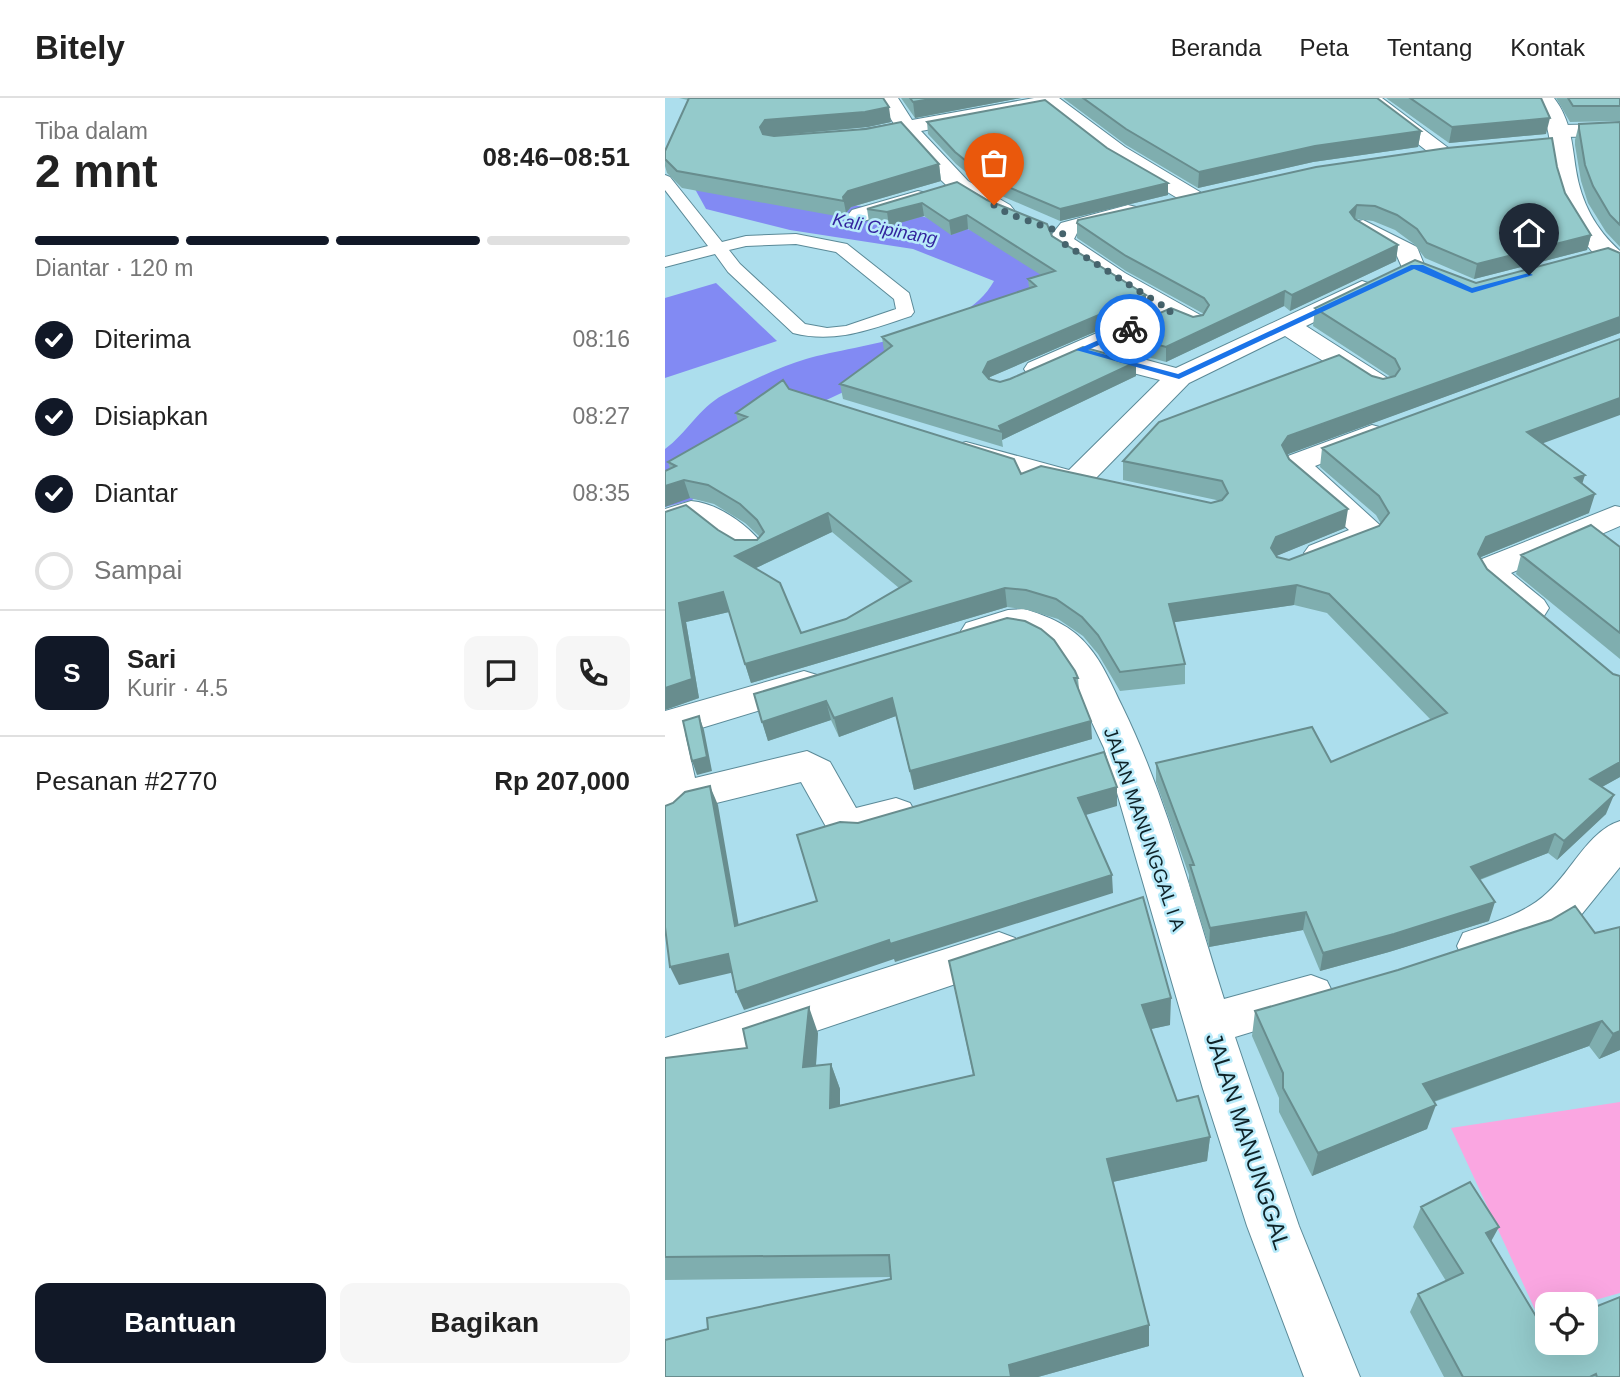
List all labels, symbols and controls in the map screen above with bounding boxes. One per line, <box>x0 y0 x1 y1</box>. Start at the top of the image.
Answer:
text: Bitely <box>35 29 125 66</box>
text: Beranda <box>1171 34 1262 61</box>
text: Peta <box>1300 34 1349 61</box>
text: Tentang <box>1387 34 1472 61</box>
text: Kontak <box>1510 34 1585 61</box>
text: Tiba dalam <box>35 118 148 144</box>
pin <box>964 133 1024 205</box>
text: 08:46–08:51 <box>483 142 630 172</box>
icon: bag <box>975 144 1013 182</box>
text: 2 mnt <box>35 145 158 197</box>
pin <box>1499 203 1559 275</box>
water label: Kali Cipinang <box>831 209 939 249</box>
icon: home <box>1510 214 1548 252</box>
text: Diantar · 120 m <box>35 255 194 281</box>
courier <box>1095 294 1165 364</box>
icon: bike <box>1111 310 1149 348</box>
icon: check <box>35 321 73 359</box>
text: Diterima <box>94 324 191 354</box>
text: 08:16 <box>572 326 630 352</box>
icon: check <box>35 398 73 436</box>
text: Disiapkan <box>94 401 208 431</box>
text: 08:27 <box>572 403 630 429</box>
icon: check <box>35 475 73 513</box>
text: Diantar <box>94 478 178 508</box>
text: 08:35 <box>572 480 630 506</box>
text: Sampai <box>94 555 182 585</box>
button: chat <box>464 636 538 710</box>
button: phone <box>556 636 630 710</box>
text: Sari <box>127 644 176 674</box>
text: S <box>63 658 81 688</box>
text: Kurir · 4.5 <box>127 675 228 701</box>
street label: JALAN MANUNGGAL I A <box>1100 725 1189 934</box>
text: Pesanan #2770 <box>35 766 217 796</box>
text: Rp 207,000 <box>494 766 630 796</box>
street label: JALAN MANUNGGAL <box>1201 1029 1295 1253</box>
button: Bantuan <box>35 1283 326 1363</box>
button: Bagikan <box>340 1283 630 1363</box>
map controls <box>1535 1292 1598 1355</box>
button: locate <box>1535 1292 1598 1355</box>

